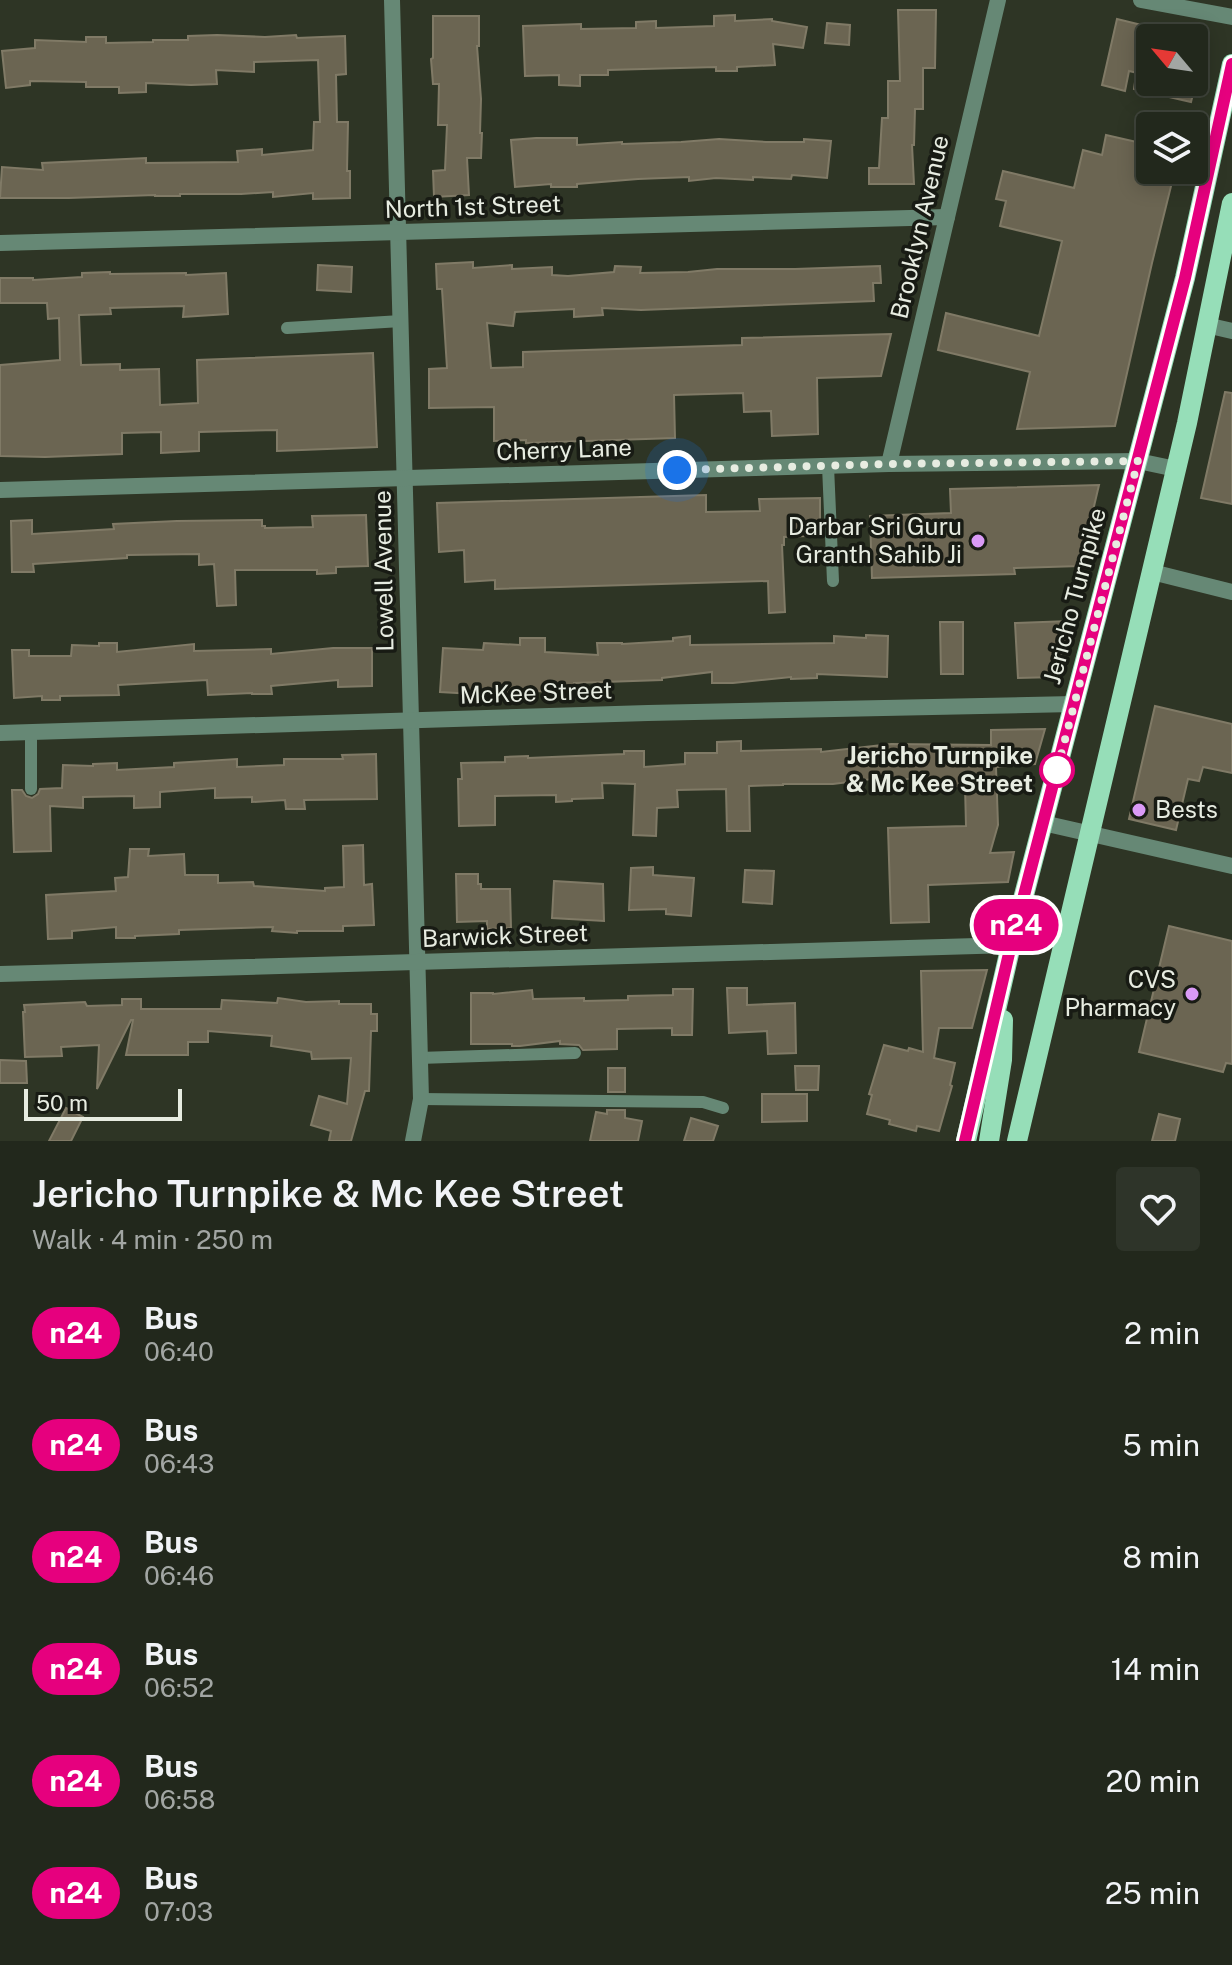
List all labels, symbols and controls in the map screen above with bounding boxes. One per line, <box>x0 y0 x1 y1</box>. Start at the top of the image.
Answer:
north arrow <box>1136 24 1208 96</box>
map controls <box>1136 24 1208 184</box>
button: layers <box>1136 112 1208 184</box>
street label: Brooklyn Avenue <box>884 132 954 321</box>
street label: North 1st Street <box>384 189 562 223</box>
street label: Cherry Lane <box>496 433 632 465</box>
your location <box>657 450 697 490</box>
street label: Lowell Avenue <box>368 490 398 652</box>
street label: Jericho Turnpike <box>1037 505 1111 687</box>
place label: Darbar Sri Guru Granth Sahib Ji <box>788 512 962 568</box>
marker: Darbar Sri Guru Granth Sahib Ji <box>969 532 987 550</box>
street label: McKee Street <box>459 675 613 709</box>
place label: Jericho Turnpike & Mc Kee Street <box>846 741 1033 797</box>
marker: Jericho Turnpike & Mc Kee Street <box>1040 753 1074 787</box>
place label: Bests <box>1155 795 1218 823</box>
marker: Bests <box>1130 801 1148 819</box>
line badge: n24 <box>970 899 1062 951</box>
text: n24 <box>990 908 1042 941</box>
street label: Barwick Street <box>422 918 588 952</box>
place label: CVS Pharmacy <box>1065 965 1176 1021</box>
marker: CVS Pharmacy <box>1183 985 1201 1003</box>
scale bar <box>24 1085 182 1121</box>
text: 50 m <box>36 1090 88 1116</box>
button: heart <box>1116 1167 1200 1251</box>
text: Jericho Turnpike & Mc Kee Street <box>32 1171 624 1216</box>
text: Walk · 4 min · 250 m <box>32 1224 273 1255</box>
text: Bus <box>144 1300 198 1336</box>
text: 2 min <box>1124 1315 1200 1351</box>
text: n24 <box>50 1316 102 1349</box>
text: 06:40 <box>144 1336 214 1367</box>
text: Bus <box>144 1412 198 1448</box>
text: 5 min <box>1123 1427 1200 1463</box>
text: n24 <box>50 1428 102 1461</box>
text: 06:43 <box>144 1448 214 1479</box>
text: Bus <box>144 1524 198 1560</box>
text: 8 min <box>1122 1539 1200 1575</box>
text: n24 <box>50 1540 102 1573</box>
text: 06:46 <box>144 1560 214 1591</box>
text: Bus <box>144 1636 198 1672</box>
text: 14 min <box>1111 1651 1200 1687</box>
text: n24 <box>50 1652 102 1685</box>
text: 06:52 <box>144 1672 214 1703</box>
text: Bus <box>144 1748 198 1784</box>
text: 20 min <box>1106 1763 1200 1799</box>
text: n24 <box>50 1764 102 1797</box>
text: 06:58 <box>144 1784 215 1815</box>
text: Bus <box>144 1860 198 1896</box>
text: 25 min <box>1105 1875 1200 1911</box>
text: n24 <box>50 1876 102 1909</box>
text: 07:03 <box>144 1896 213 1927</box>

